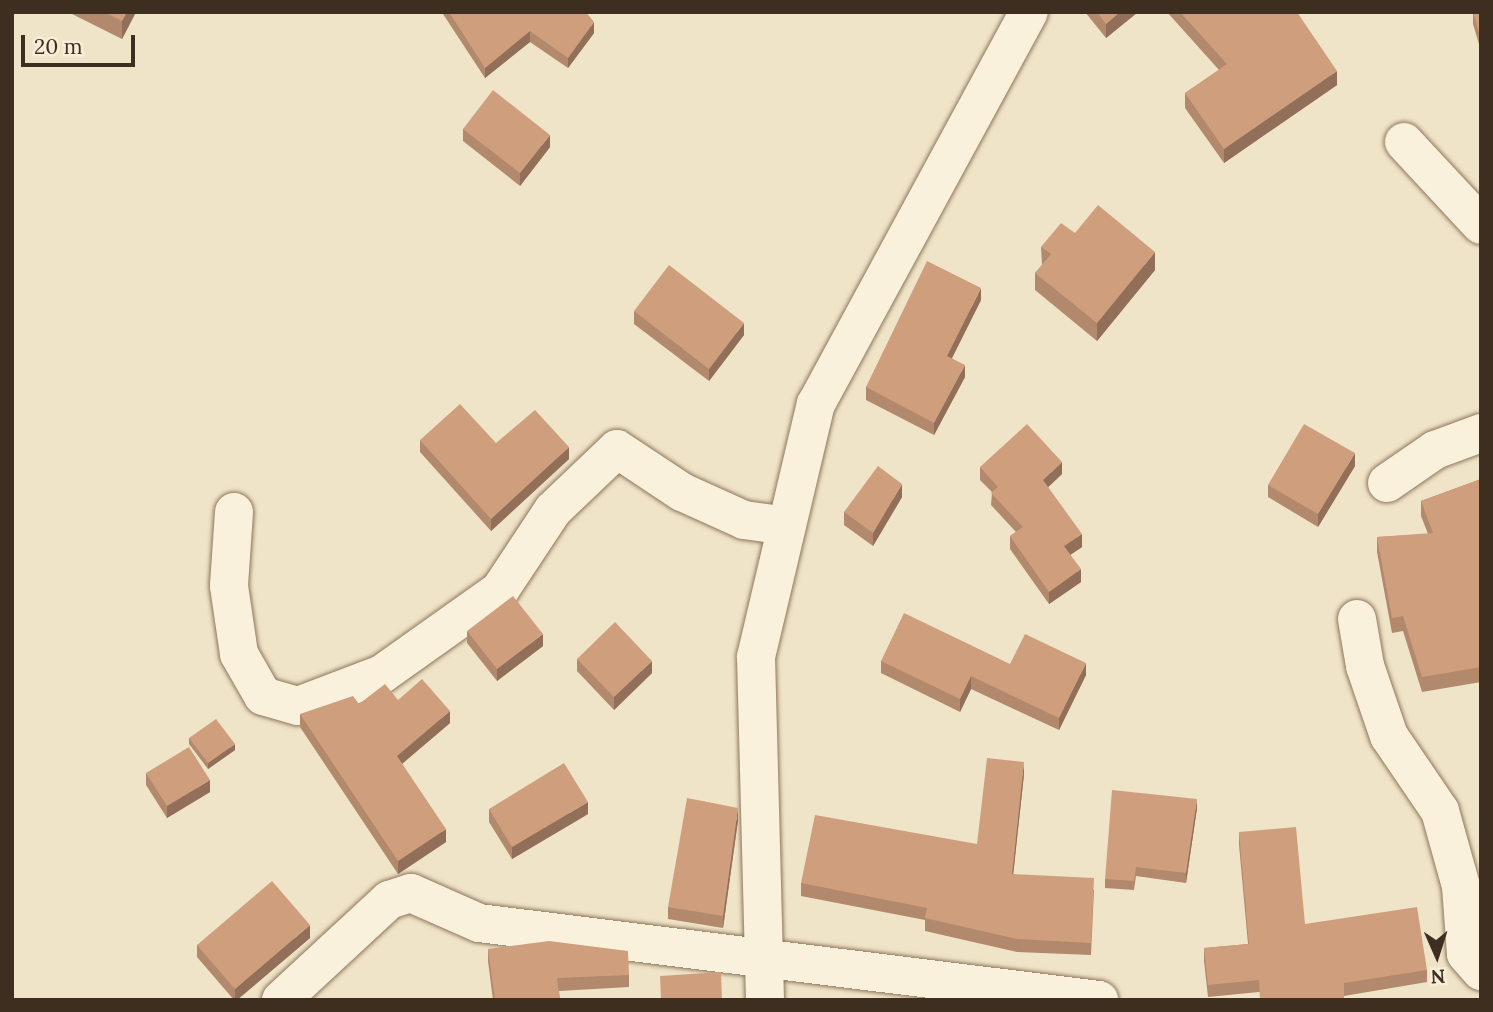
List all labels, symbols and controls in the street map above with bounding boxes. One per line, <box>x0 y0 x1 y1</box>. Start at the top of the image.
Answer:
scale bar <box>24 21 138 65</box>
text: 20 m <box>34 33 83 60</box>
north arrow <box>1402 921 1472 991</box>
text: N <box>1430 965 1446 989</box>

